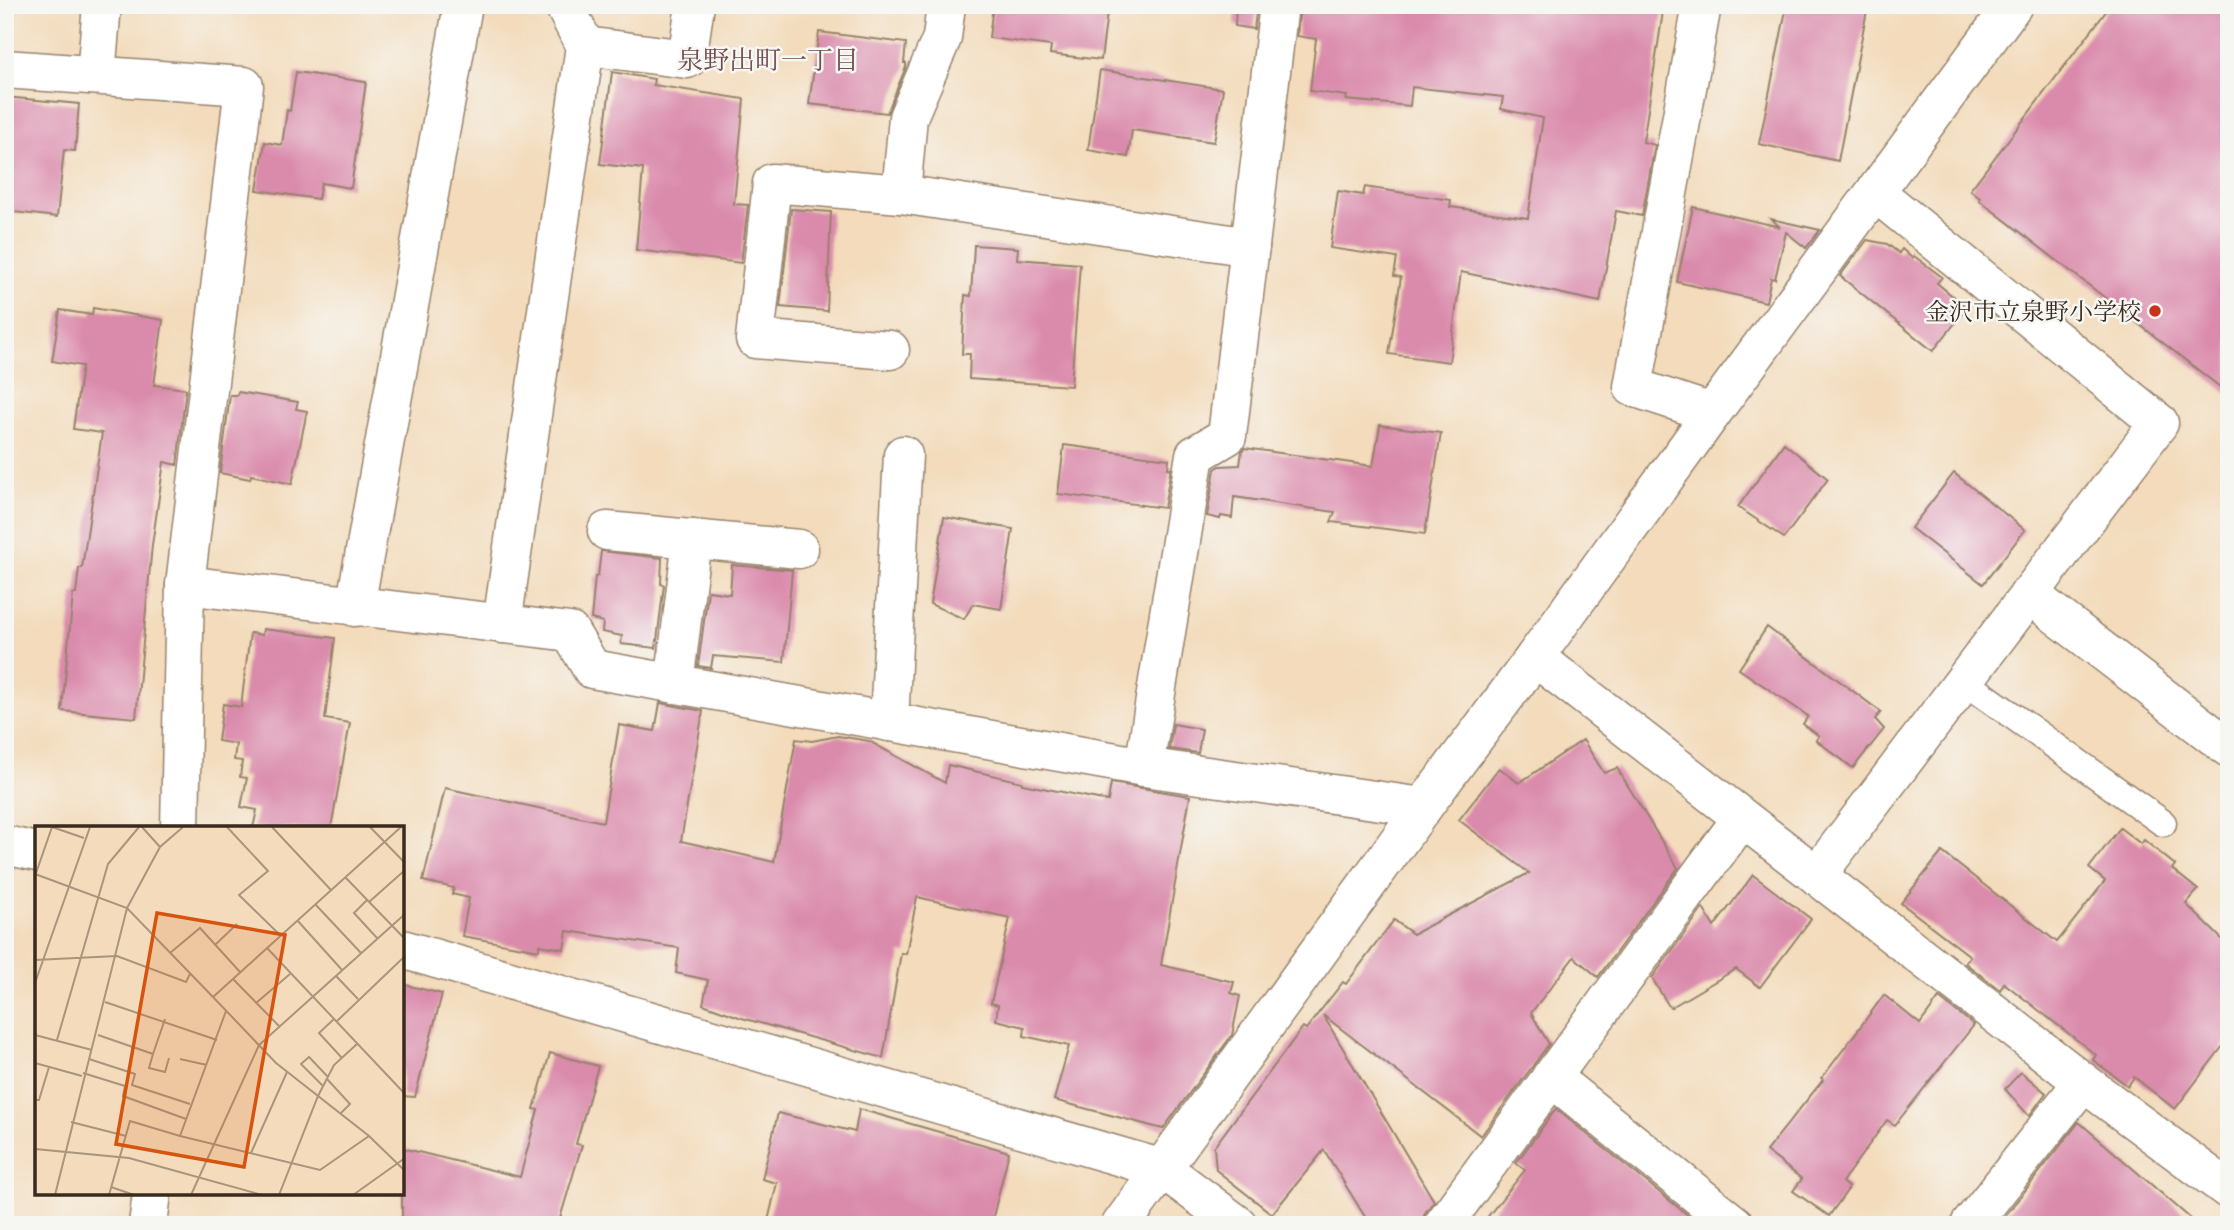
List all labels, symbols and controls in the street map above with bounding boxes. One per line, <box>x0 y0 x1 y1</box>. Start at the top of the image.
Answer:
district label: 泉野出町一丁目 <box>677 40 859 79</box>
place label: 金沢市立泉野小学校 <box>1925 294 2141 329</box>
marker: 金沢市立泉野小学校 <box>2147 303 2163 319</box>
inset map <box>35 826 404 1195</box>

